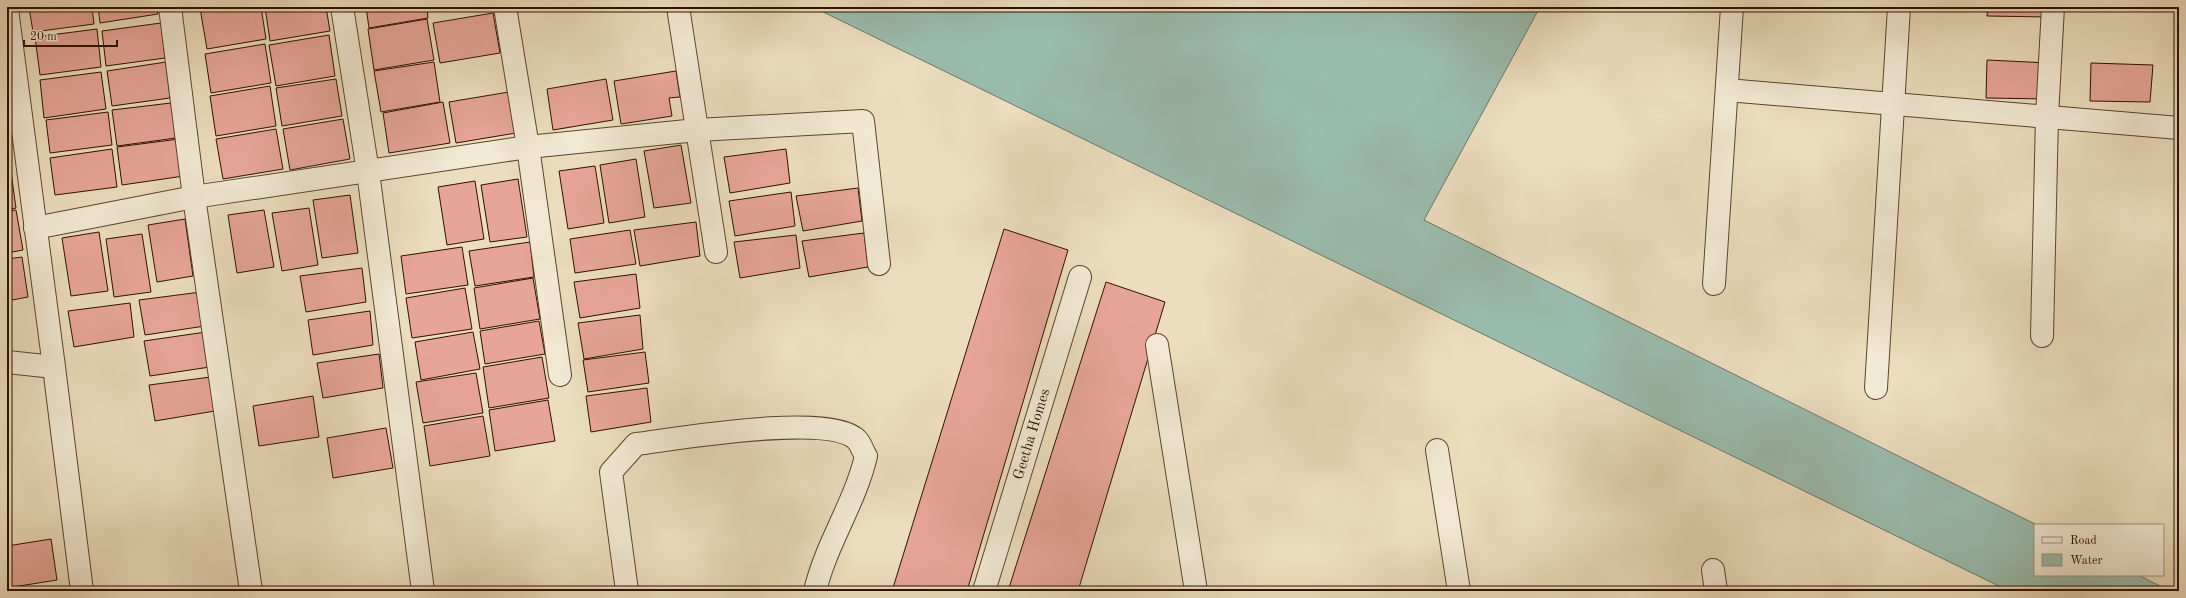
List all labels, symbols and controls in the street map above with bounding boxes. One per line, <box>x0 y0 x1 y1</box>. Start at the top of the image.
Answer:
scale bar <box>24 22 117 48</box>
text: 20 m <box>30 31 57 43</box>
street label: Geetha Homes <box>1011 387 1053 481</box>
legend <box>2034 524 2164 576</box>
text: Road <box>2070 535 2097 547</box>
text: Water <box>2070 555 2103 567</box>

